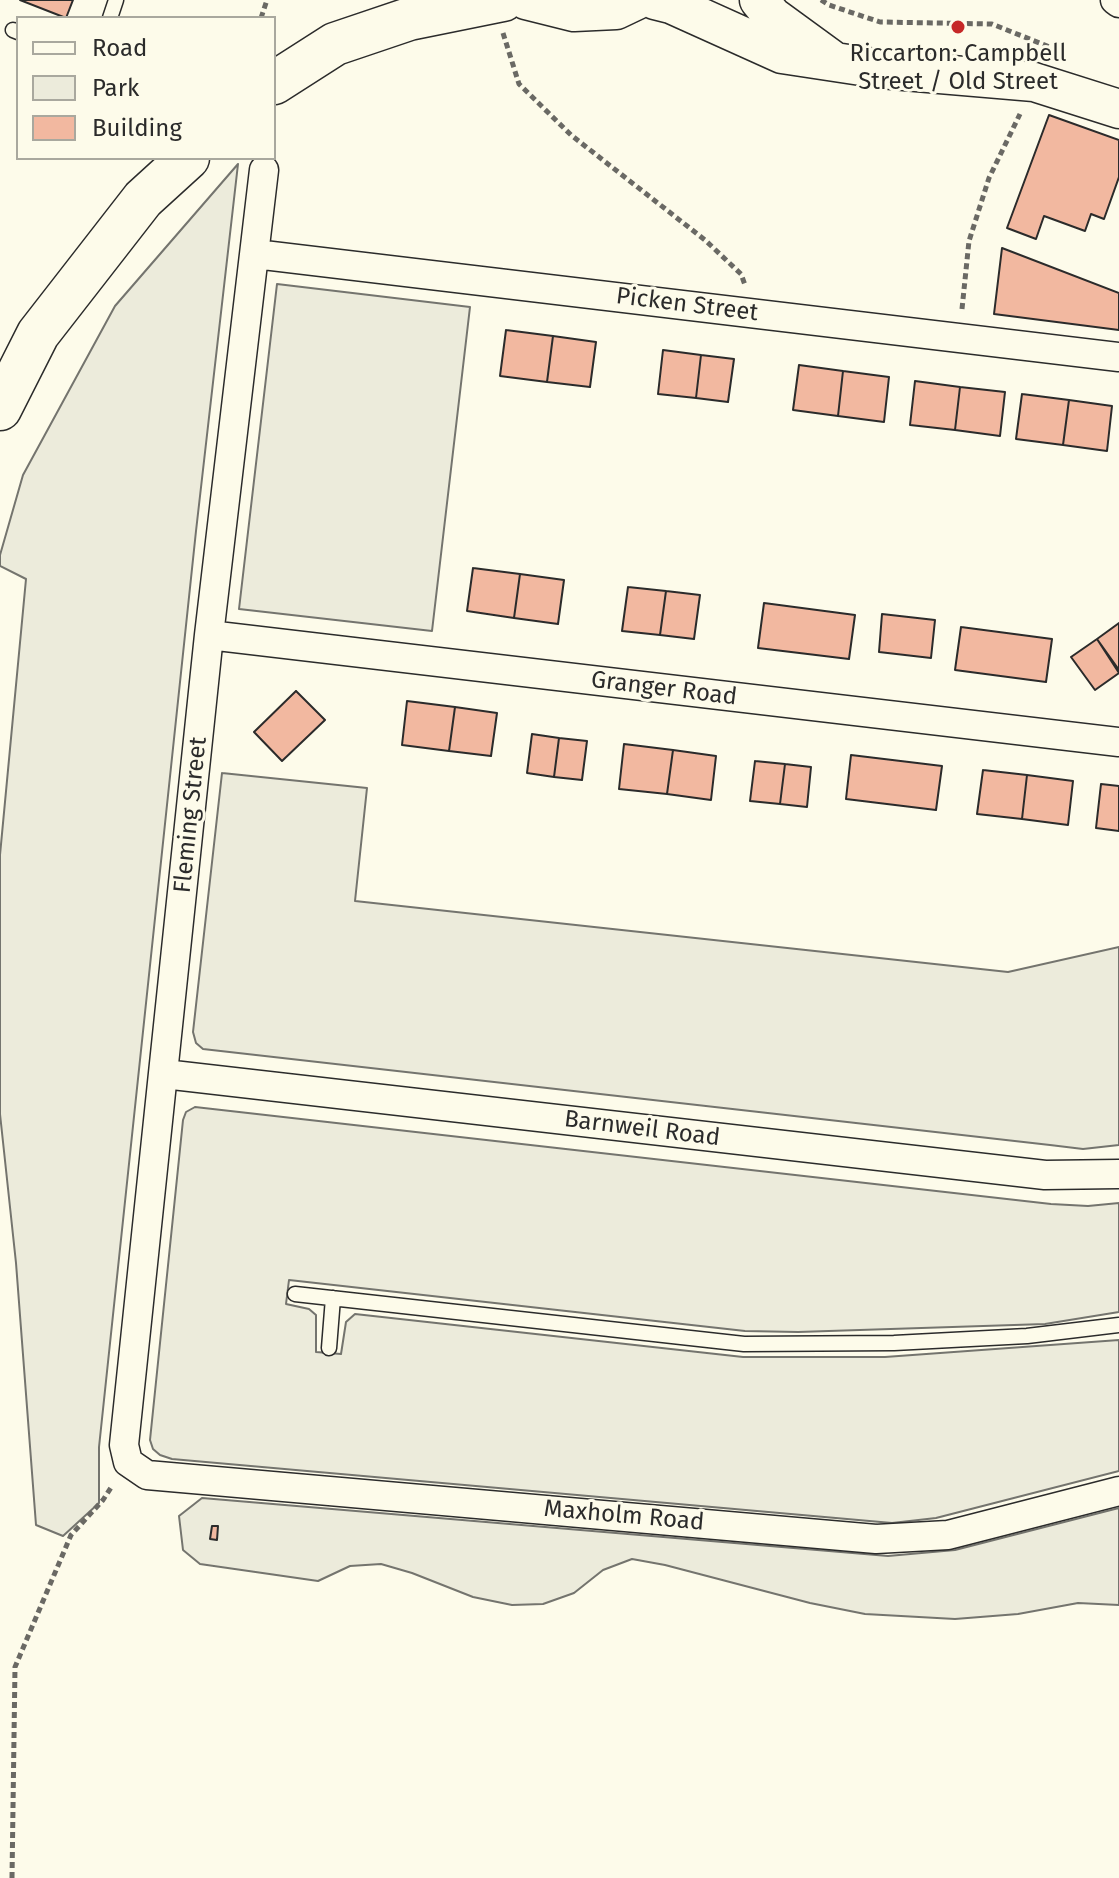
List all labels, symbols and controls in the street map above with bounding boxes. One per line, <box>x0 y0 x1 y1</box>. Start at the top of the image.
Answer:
legend <box>16 16 276 160</box>
marker: Riccarton: Campbell Street / Old Street <box>949 18 967 36</box>
text: Road <box>92 34 147 62</box>
place label: Riccarton: Campbell Street / Old Street <box>850 40 1066 96</box>
text: Park <box>92 74 139 102</box>
text: Building <box>92 114 182 142</box>
street label: Picken Street <box>614 282 760 328</box>
street label: Granger Road <box>589 666 739 712</box>
street label: Fleming Street <box>168 735 214 895</box>
street label: Barnweil Road <box>562 1105 722 1153</box>
street label: Maxholm Road <box>543 1495 705 1537</box>

